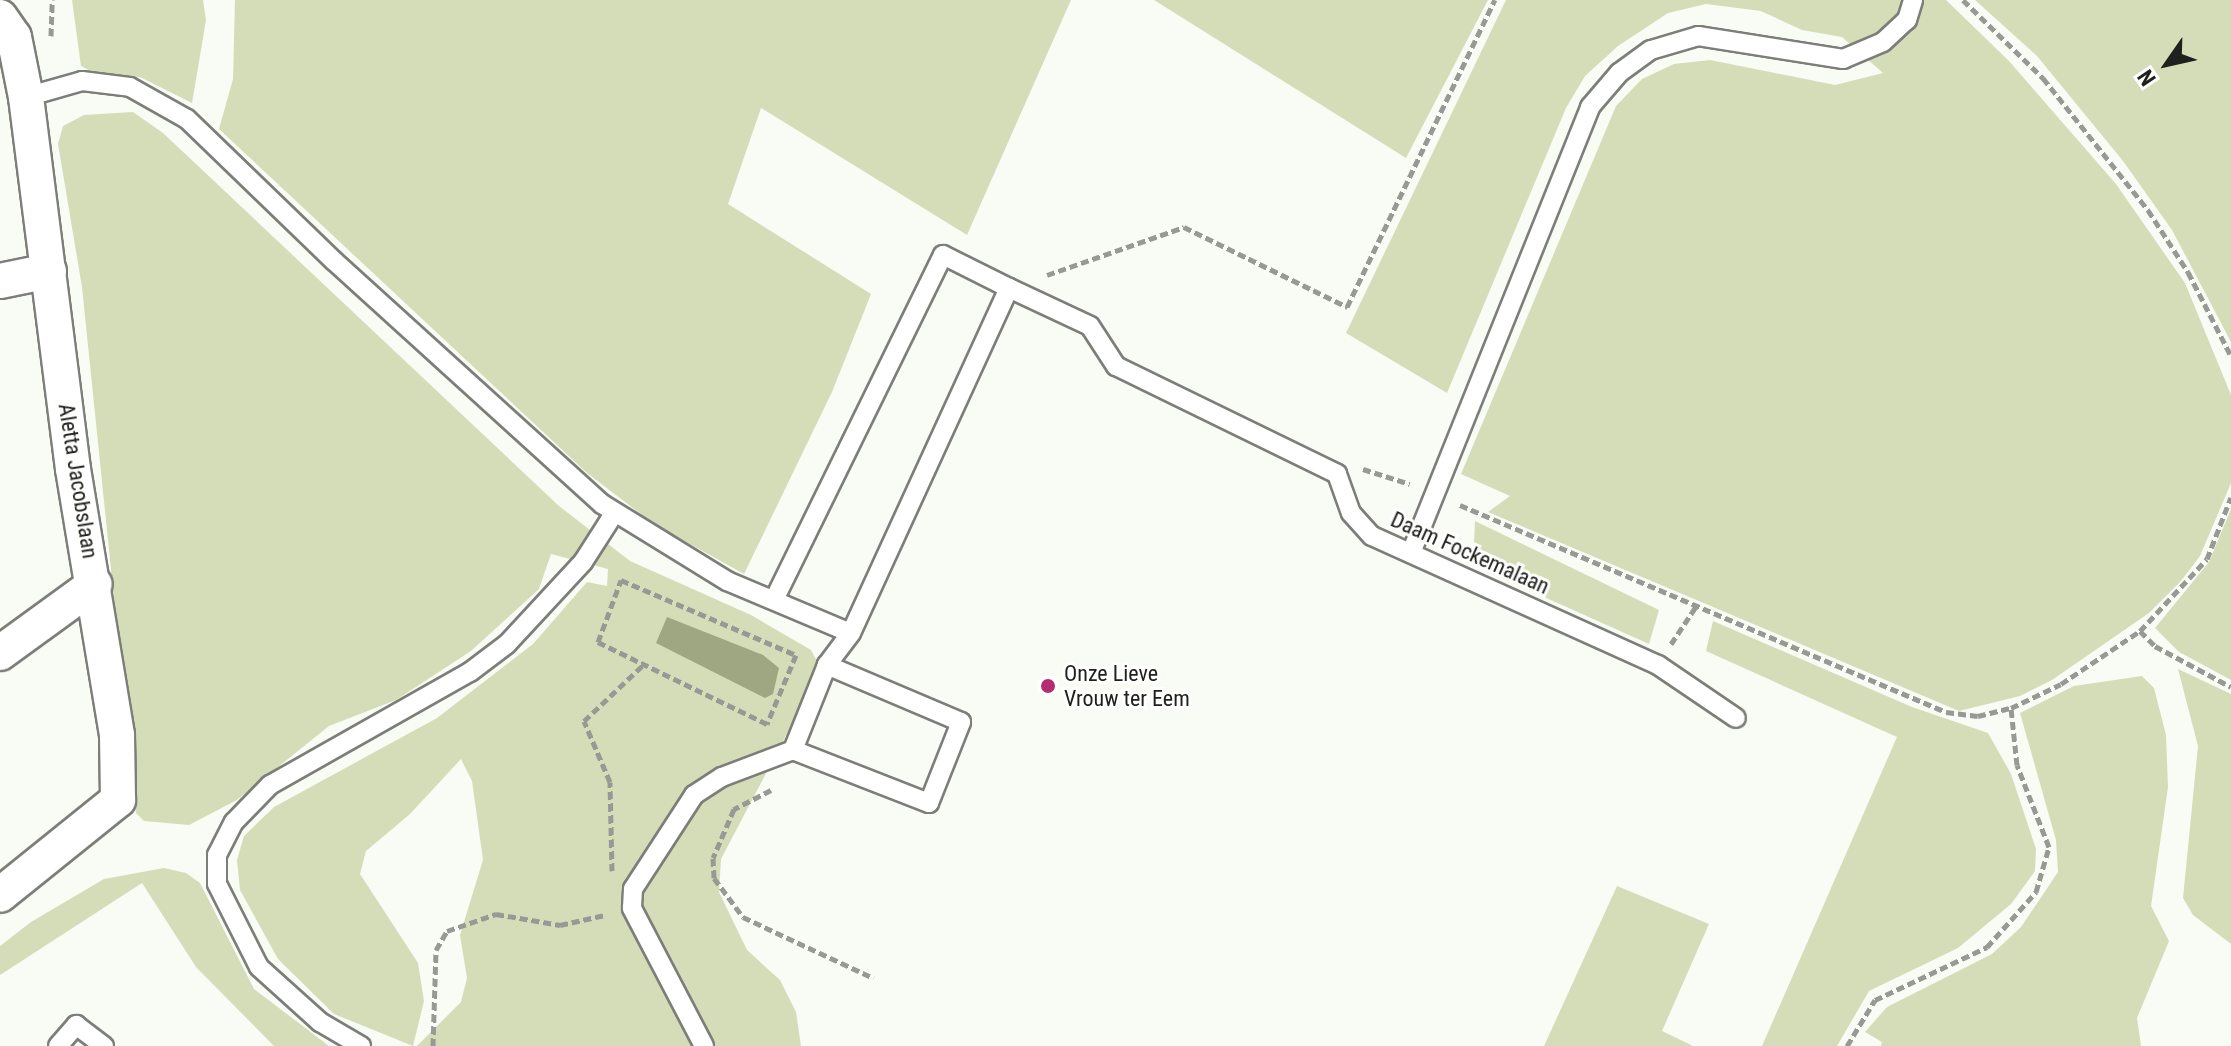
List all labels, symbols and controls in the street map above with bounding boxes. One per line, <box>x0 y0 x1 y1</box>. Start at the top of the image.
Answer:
north arrow <box>2127 24 2207 104</box>
text: N <box>2133 65 2161 90</box>
street label: Aletta Jacobslaan <box>53 402 103 560</box>
street label: Daam Fockemalaan <box>1387 506 1553 600</box>
place label: Onze Lieve Vrouw ter Eem <box>1064 660 1190 712</box>
marker: Onze Lieve Vrouw ter Eem <box>1039 677 1057 695</box>

